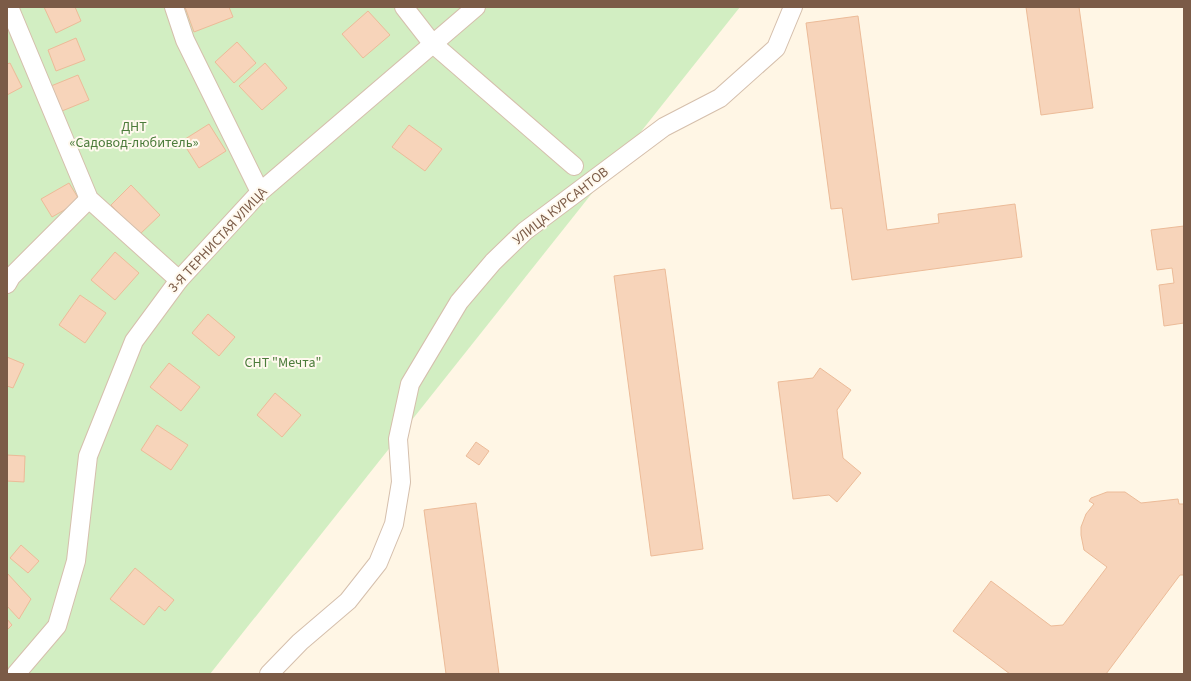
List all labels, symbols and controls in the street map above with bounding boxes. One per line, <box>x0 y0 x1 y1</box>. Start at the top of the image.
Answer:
park label: ДНТ «Садовод-любитель» <box>69 117 199 153</box>
street label: УЛИЦА КУРСАНТОВ <box>509 162 613 250</box>
street label: 3-Я ТЕРНИСТАЯ УЛИЦА <box>164 183 272 297</box>
park label: СНТ "Мечта" <box>245 353 321 373</box>

